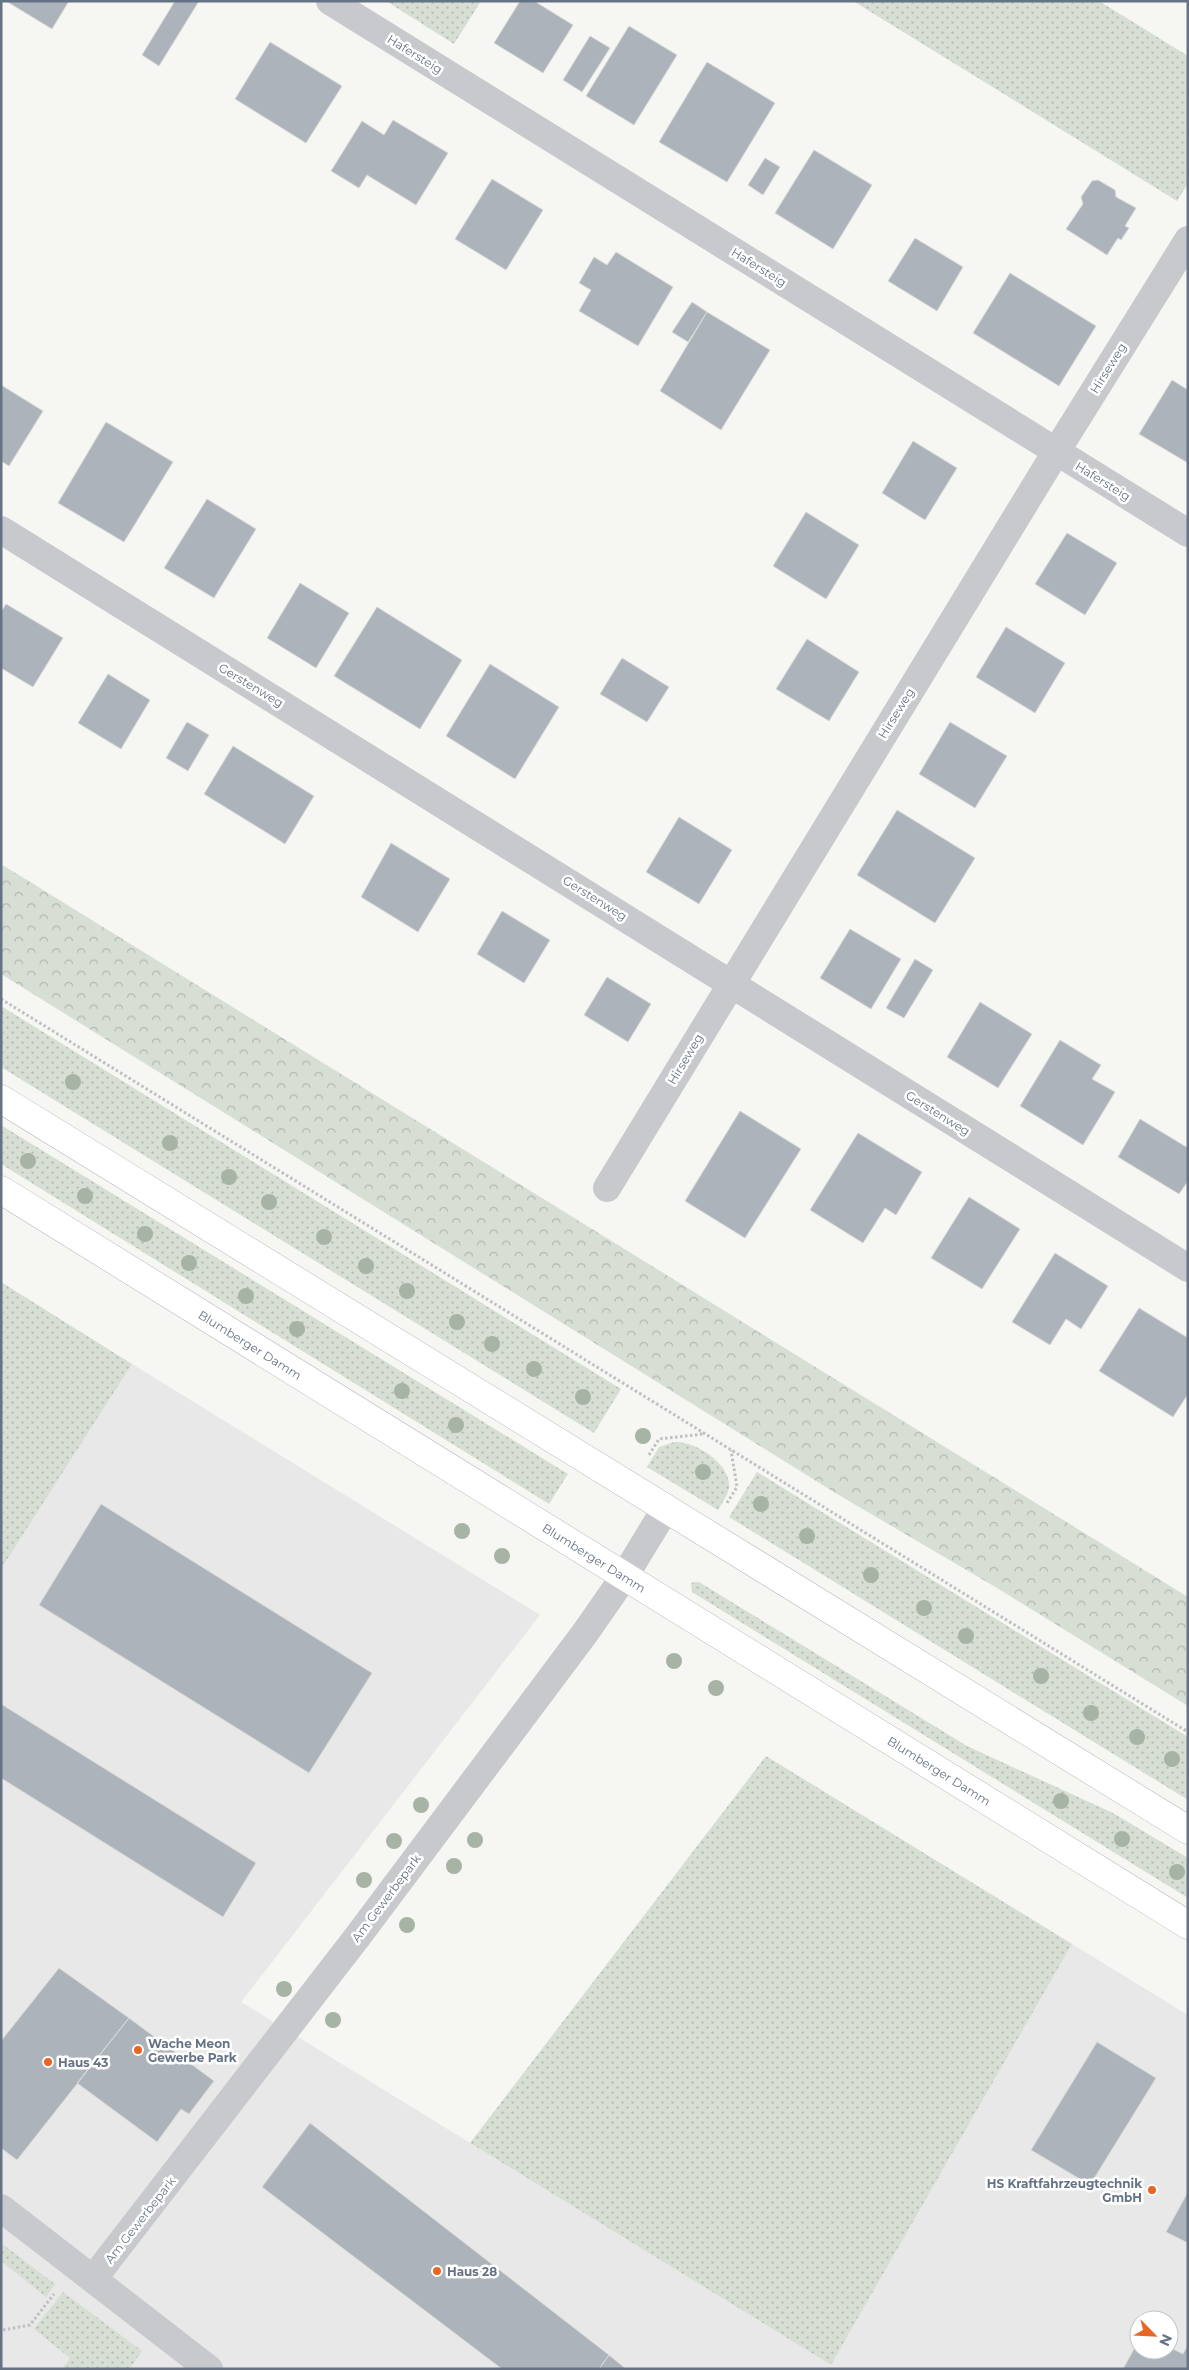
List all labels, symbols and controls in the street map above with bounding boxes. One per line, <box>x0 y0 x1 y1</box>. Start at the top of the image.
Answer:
street label: Hafersteig <box>385 31 445 77</box>
street label: Hafersteig <box>729 244 789 290</box>
street label: Hirseweg <box>1087 340 1129 396</box>
street label: Hafersteig <box>1073 458 1133 504</box>
street label: Gerstenweg <box>216 660 286 710</box>
street label: Hirseweg <box>875 685 917 741</box>
street label: Gerstenweg <box>560 872 630 924</box>
street label: Hirseweg <box>664 1031 706 1087</box>
street label: Gerstenweg <box>903 1087 973 1139</box>
street label: Blumberger Damm <box>196 1307 304 1383</box>
street label: Blumberger Damm <box>540 1520 648 1596</box>
street label: Blumberger Damm <box>885 1733 993 1809</box>
street label: Am Gewerbepark <box>348 1851 424 1945</box>
place label: Wache Meon Gewerbe Park <box>148 2036 237 2065</box>
marker: Wache Meon Gewerbe Park <box>132 2044 144 2056</box>
place label: Haus 43 <box>58 2055 108 2070</box>
marker: Haus 43 <box>42 2056 54 2068</box>
street label: Am Gewerbepark <box>102 2173 179 2266</box>
place label: HS Kraftfahrzeugtechnik GmbH <box>987 2176 1142 2205</box>
marker: HS Kraftfahrzeugtechnik GmbH <box>1146 2184 1158 2196</box>
place label: Haus 28 <box>447 2264 497 2279</box>
marker: Haus 28 <box>431 2265 443 2277</box>
north arrow <box>1129 2310 1179 2360</box>
text: N <box>1155 2331 1176 2349</box>

